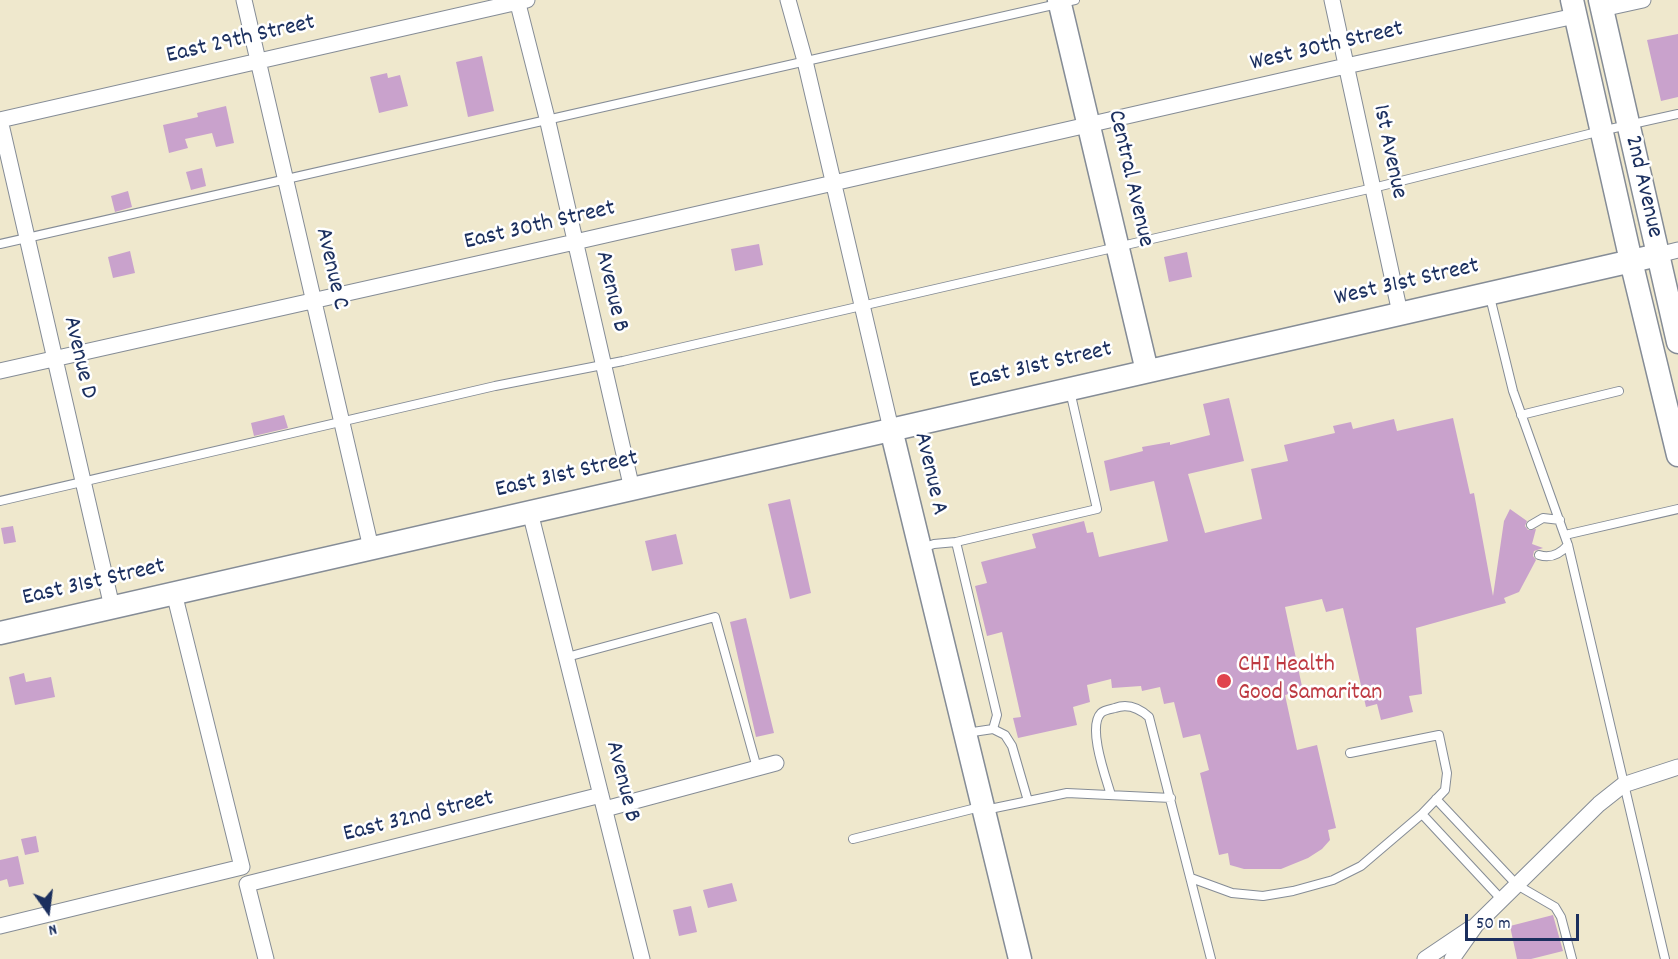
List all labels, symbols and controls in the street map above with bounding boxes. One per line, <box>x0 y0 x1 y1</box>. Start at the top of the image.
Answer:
street label: East 29th Street <box>164 10 318 72</box>
street label: West 30th Street <box>1248 16 1406 80</box>
street label: 1st Avenue <box>1364 102 1412 202</box>
street label: Central Avenue <box>1099 108 1159 250</box>
street label: 2nd Avenue <box>1616 133 1668 241</box>
street label: East 30th Street <box>462 196 618 258</box>
street label: Avenue C <box>307 225 353 313</box>
street label: Avenue B <box>587 249 633 335</box>
street label: West 31st Street <box>1332 253 1482 315</box>
street label: Avenue D <box>55 314 101 402</box>
street label: East 31st Street <box>967 337 1115 397</box>
street label: Avenue A <box>905 430 953 518</box>
street label: East 31st Street <box>493 446 641 506</box>
street label: East 31st Street <box>20 554 168 614</box>
place label: CHI Health Good Samaritan <box>1238 653 1382 709</box>
marker: CHI Health Good Samaritan <box>1215 672 1233 690</box>
street label: Avenue B <box>597 738 645 826</box>
street label: East 32nd Street <box>341 785 497 851</box>
north arrow <box>18 881 78 941</box>
scale bar <box>1468 902 1582 940</box>
text: 50 m <box>1476 912 1511 937</box>
text: N <box>46 917 59 941</box>

